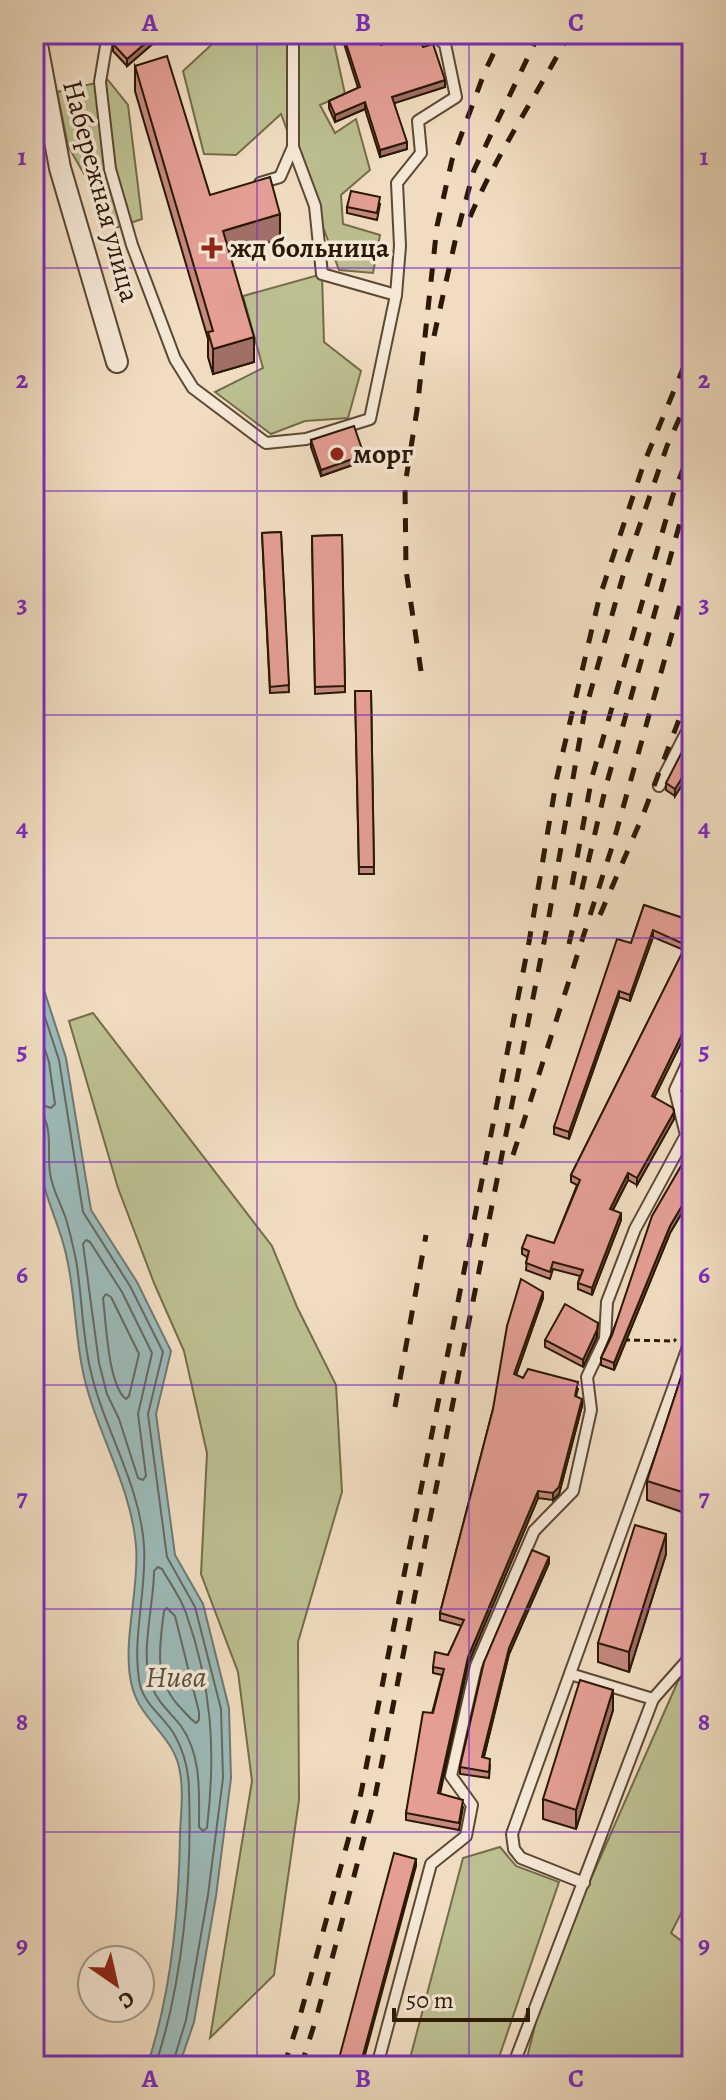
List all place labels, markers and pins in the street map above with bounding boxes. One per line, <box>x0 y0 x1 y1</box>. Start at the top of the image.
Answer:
place label: жд больница <box>230 229 390 267</box>
marker: жд больница <box>201 237 223 259</box>
place label: морг <box>353 435 413 473</box>
marker: морг <box>328 445 346 463</box>

